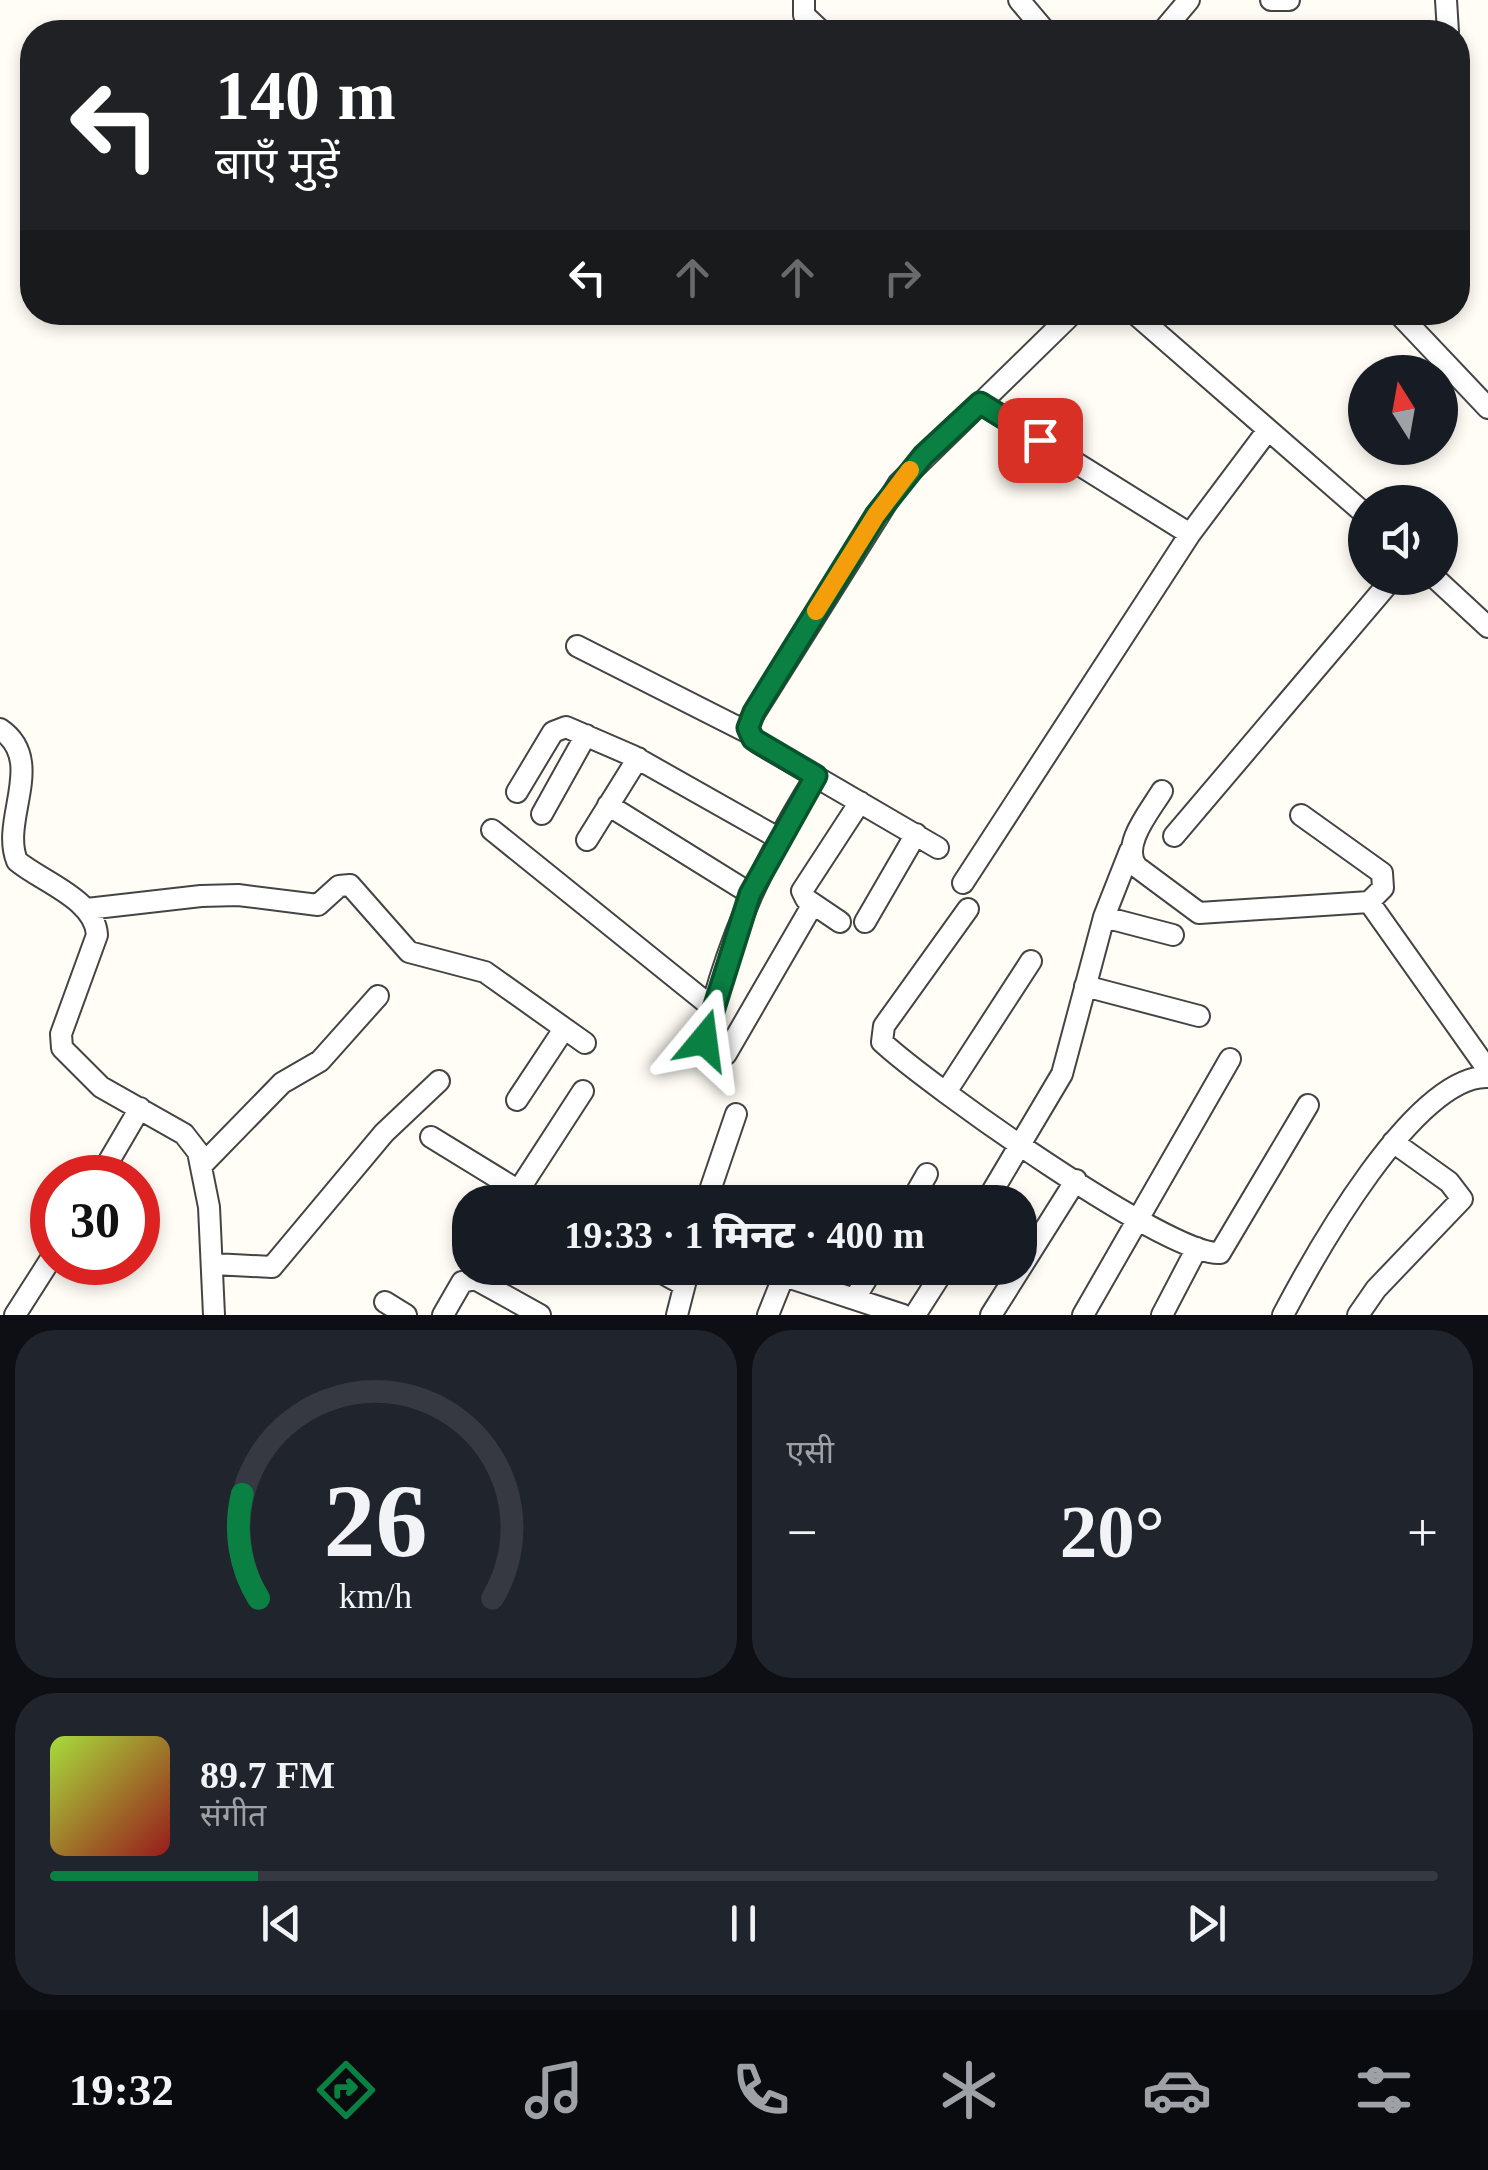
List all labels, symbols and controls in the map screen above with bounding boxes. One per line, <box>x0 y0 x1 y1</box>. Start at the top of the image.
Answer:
text: 140 m <box>215 57 396 134</box>
icon: left <box>50 60 180 190</box>
text: बाएँ मुड़ें <box>215 139 339 189</box>
icon: left <box>560 250 615 305</box>
icon: ahead <box>665 250 720 305</box>
icon: ahead <box>770 250 825 305</box>
icon: right <box>875 250 930 305</box>
north arrow <box>1348 355 1458 465</box>
map controls <box>1348 355 1458 595</box>
pin <box>998 398 1083 483</box>
icon: arrive <box>1013 413 1068 468</box>
button: sound <box>1348 485 1458 595</box>
position arrow <box>652 988 756 1092</box>
speed limit sign: 30 <box>30 1155 160 1285</box>
text: 19:33 · 1 मिनट · 400 m <box>564 1214 925 1256</box>
text: एसी <box>787 1434 834 1470</box>
text: 26 <box>324 1463 428 1578</box>
text: 20° <box>1060 1490 1165 1573</box>
text: − <box>787 1502 818 1563</box>
text: + <box>1407 1502 1438 1563</box>
text: km/h <box>339 1576 413 1616</box>
text: 89.7 FM <box>200 1754 335 1796</box>
text: संगीत <box>200 1797 266 1833</box>
icon: previous <box>254 1896 309 1951</box>
icon: pause <box>716 1896 771 1951</box>
icon: next <box>1179 1896 1234 1951</box>
icon: directions <box>311 2055 381 2125</box>
icon: music <box>519 2055 589 2125</box>
icon: phone <box>726 2055 796 2125</box>
icon: climate <box>934 2055 1004 2125</box>
icon: car <box>1142 2055 1212 2125</box>
icon: filters <box>1349 2055 1419 2125</box>
text: 19:32 <box>69 2065 174 2115</box>

